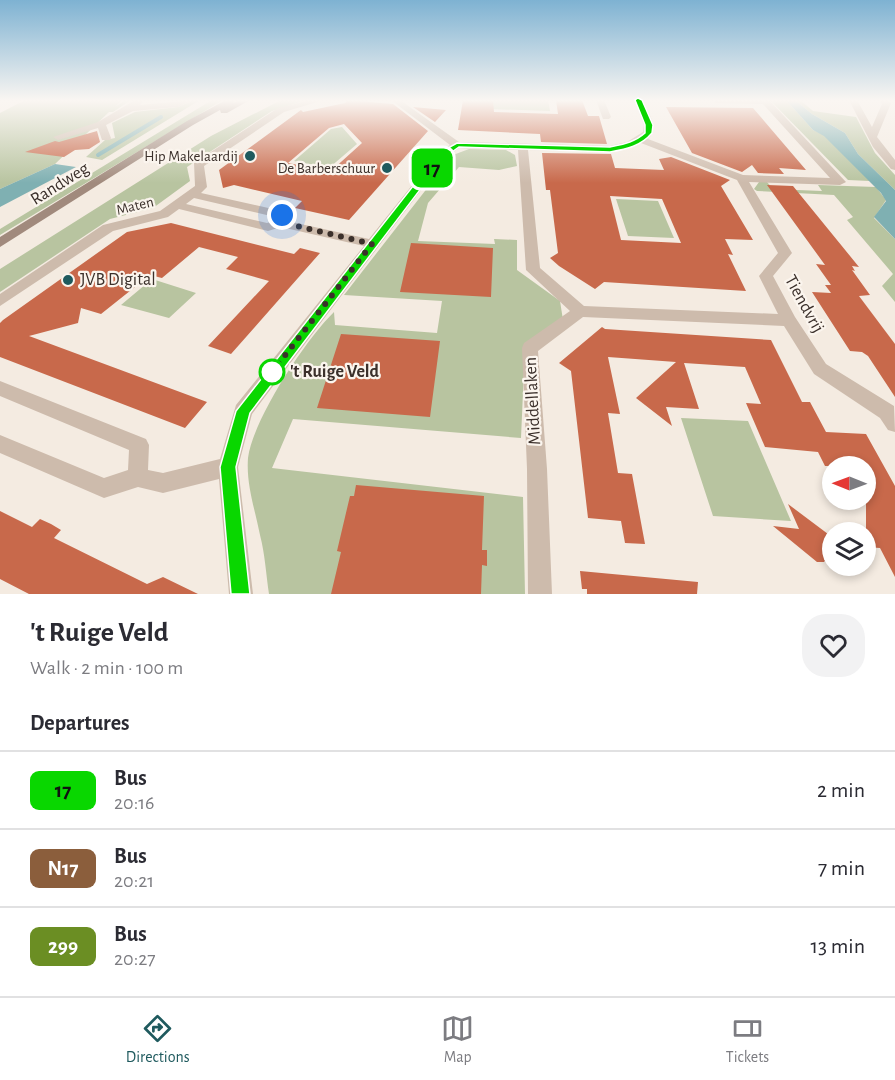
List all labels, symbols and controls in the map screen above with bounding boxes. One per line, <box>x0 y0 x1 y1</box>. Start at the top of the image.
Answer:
line badge: 17 <box>405 148 459 188</box>
place label: Hip Makelaardij <box>144 149 238 164</box>
marker: Hip Makelaardij <box>243 149 257 163</box>
text: 17 <box>424 158 440 179</box>
street label: Randweg <box>28 159 93 209</box>
place label: De Barberschuur <box>278 161 375 176</box>
marker: De Barberschuur <box>380 161 394 175</box>
street label: Maten <box>115 194 155 218</box>
your location <box>267 200 297 230</box>
place label: JVB Digital <box>80 271 156 289</box>
street label: Tiendvrij <box>781 272 827 336</box>
marker: JVB Digital <box>61 273 75 287</box>
street label: Middellaken <box>522 356 544 446</box>
marker: 't Ruige Veld <box>259 359 285 385</box>
place label: 't Ruige Veld <box>290 363 380 381</box>
north arrow <box>822 456 876 510</box>
map controls <box>822 456 876 576</box>
button: layers <box>822 522 876 576</box>
button: heart <box>802 614 865 677</box>
text: 't Ruige Veld <box>30 619 169 647</box>
text: Walk · 2 min · 100 m <box>30 658 183 678</box>
text: Departures <box>30 712 130 734</box>
text: Bus <box>114 767 147 789</box>
text: 2 min <box>817 779 865 801</box>
text: 17 <box>55 780 71 801</box>
text: 20:16 <box>114 793 155 813</box>
text: Bus <box>114 845 147 867</box>
text: 7 min <box>818 857 865 879</box>
text: N17 <box>47 858 79 879</box>
text: 20:21 <box>114 871 154 891</box>
text: Bus <box>114 923 147 945</box>
text: 13 min <box>810 935 865 957</box>
text: 299 <box>48 936 78 957</box>
text: 20:27 <box>114 949 156 969</box>
tab: Directions <box>126 1012 190 1067</box>
tab: Map <box>441 1012 474 1067</box>
tab: Tickets <box>726 1012 769 1067</box>

